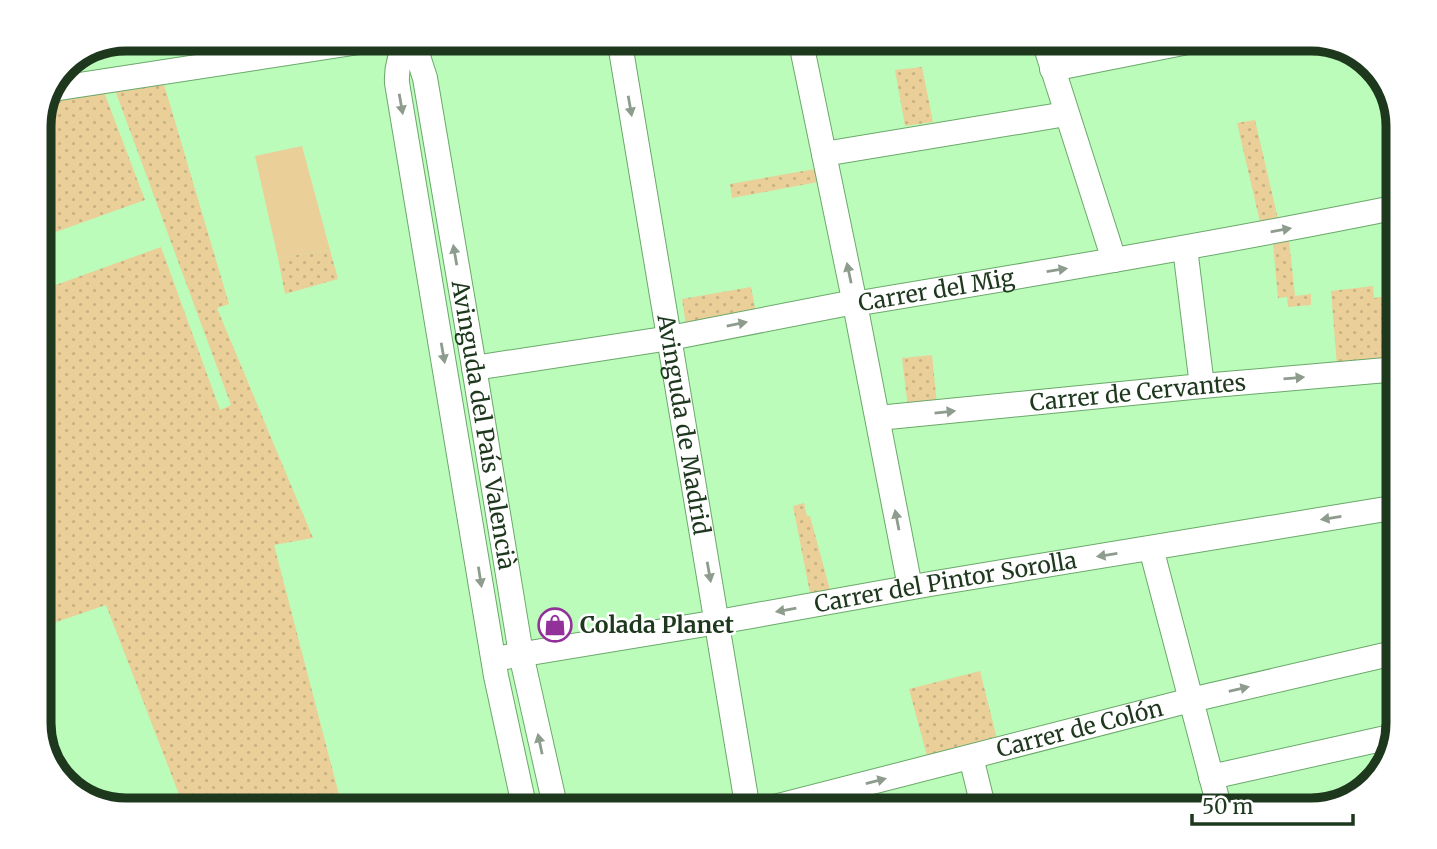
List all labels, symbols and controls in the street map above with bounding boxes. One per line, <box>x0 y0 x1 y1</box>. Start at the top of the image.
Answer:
one-way arrow <box>395 93 406 115</box>
one-way arrow <box>625 95 636 117</box>
one-way arrow <box>1270 224 1292 235</box>
one-way arrow <box>449 243 460 265</box>
one-way arrow <box>843 262 854 284</box>
street label: Carrer del Mig <box>856 262 1017 317</box>
one-way arrow <box>1046 264 1068 275</box>
street label: Avinguda del País Valencià <box>445 277 522 572</box>
street label: Avinguda de Madrid <box>651 311 717 537</box>
one-way arrow <box>726 319 748 330</box>
one-way arrow <box>438 342 449 364</box>
street label: Carrer de Cervantes <box>1028 367 1247 417</box>
one-way arrow <box>1283 372 1305 383</box>
one-way arrow <box>935 406 957 417</box>
one-way arrow <box>891 509 902 531</box>
one-way arrow <box>1320 513 1342 524</box>
street label: Carrer del Pintor Sorolla <box>812 545 1079 618</box>
one-way arrow <box>1095 550 1117 561</box>
one-way arrow <box>704 561 715 583</box>
one-way arrow <box>475 566 486 588</box>
one-way arrow <box>775 605 797 616</box>
shop icon: Colada Planet <box>536 606 574 644</box>
place label: Colada Planet <box>580 610 734 639</box>
one-way arrow <box>1228 683 1250 694</box>
street label: Carrer de Colón <box>993 693 1166 763</box>
one-way arrow <box>535 733 546 755</box>
one-way arrow <box>866 775 888 786</box>
scale bar <box>1192 782 1353 826</box>
text: 50 m <box>1202 793 1253 820</box>

